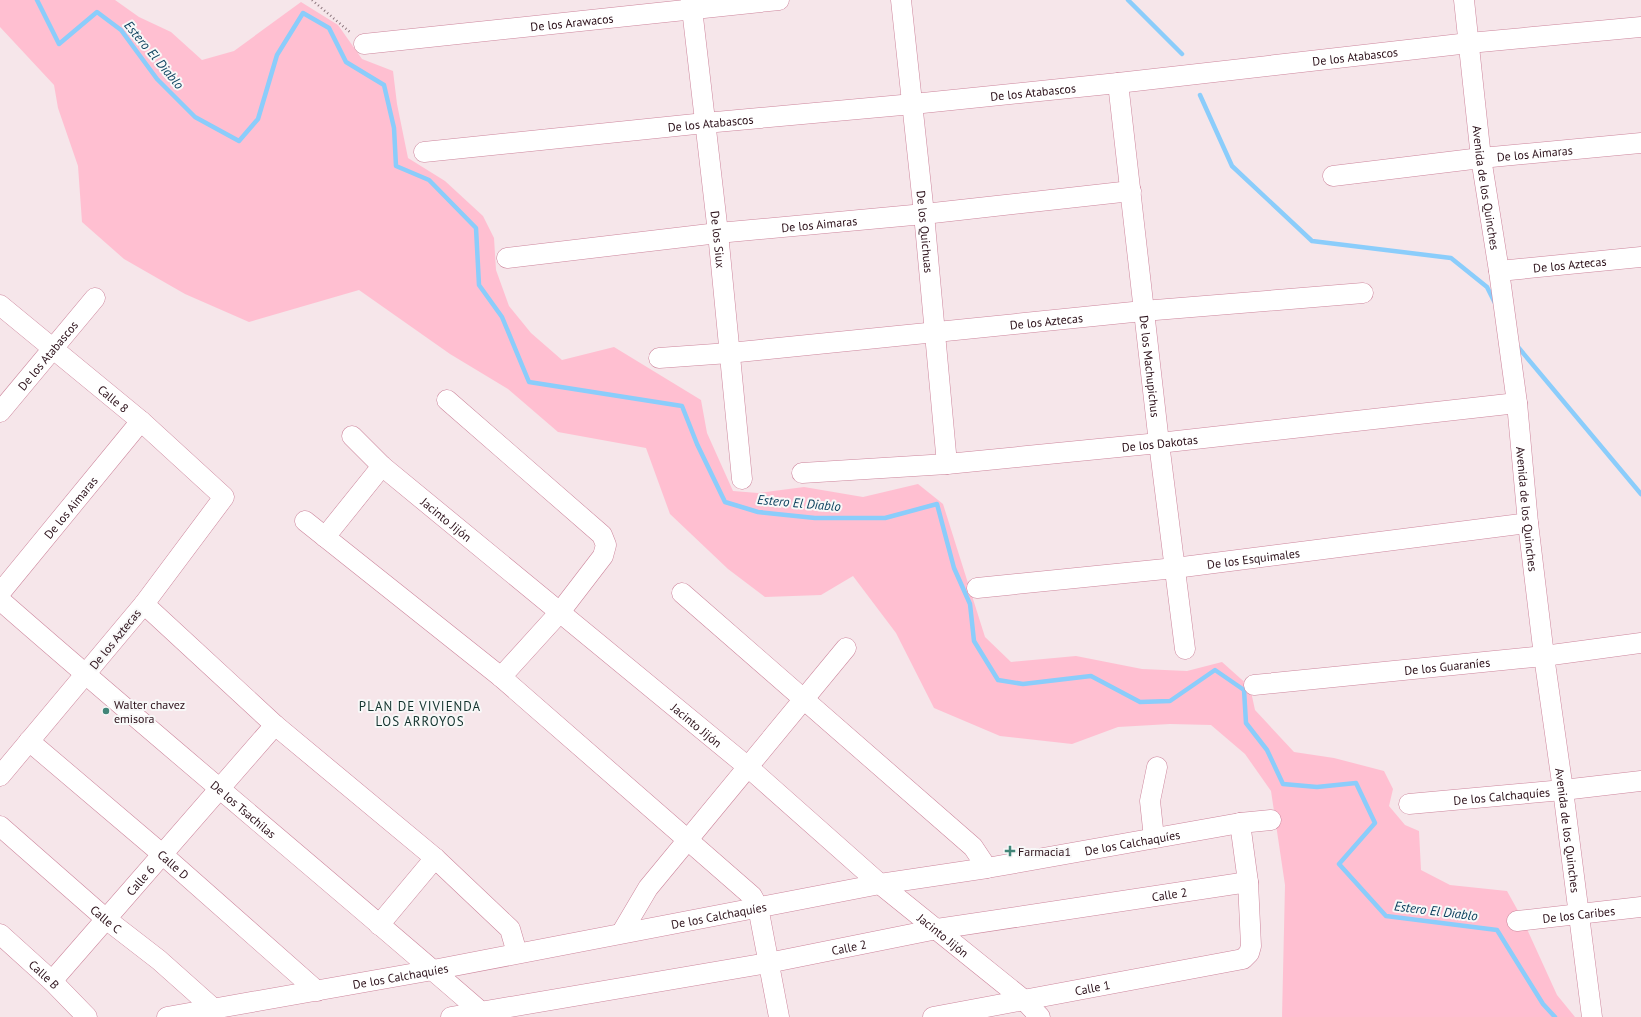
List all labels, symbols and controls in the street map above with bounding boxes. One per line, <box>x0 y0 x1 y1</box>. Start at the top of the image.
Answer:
street label: De los Arawacos <box>530 10 614 34</box>
water label: Estero El Diablo <box>120 17 188 93</box>
street label: De los Atabascos <box>1311 44 1399 68</box>
street label: De los Atabascos <box>989 80 1077 104</box>
street label: De los Atabascos <box>667 111 754 134</box>
street label: Avenida de los Quinches <box>1470 125 1503 251</box>
street label: De los Aimaras <box>1496 142 1573 164</box>
street label: De los Quichuas <box>914 190 937 274</box>
street label: De los Siux <box>708 210 729 269</box>
street label: De los Aimaras <box>781 213 858 235</box>
street label: De los Aztecas <box>1532 253 1607 275</box>
street label: De los Aztecas <box>1009 310 1084 332</box>
street label: De los Machupichus <box>1137 314 1164 418</box>
street label: De los Atabascos <box>14 317 81 393</box>
street label: Calle 8 <box>95 381 132 415</box>
street label: De los Dakotas <box>1121 431 1198 454</box>
street label: Avenida de los Quinches <box>1514 446 1541 572</box>
street label: De los Aimaras <box>40 473 100 541</box>
water label: Estero El Diablo <box>756 491 842 515</box>
street label: Jacinto Jijón <box>417 493 475 544</box>
street label: De los Esquimales <box>1206 545 1301 571</box>
street label: De los Aztecas <box>86 606 144 672</box>
street label: De los Guaraníes <box>1403 654 1491 677</box>
place label: Walter chavez emisora <box>114 697 185 726</box>
district label: PLAN DE VIVIENDA LOS ARROYOS <box>359 698 481 730</box>
street label: Jacinto Jijón <box>668 699 725 750</box>
marker: Walter chavez emisora <box>101 706 111 716</box>
street label: Avenida de los Quinches <box>1552 767 1584 894</box>
street label: De los Tsachilas <box>208 777 279 841</box>
street label: De los Calchaquíes <box>1453 784 1551 807</box>
street label: De los Calchaquíes <box>1083 826 1181 858</box>
place label: Farmacia1 <box>1018 844 1071 859</box>
street label: Calle D <box>155 846 192 882</box>
marker: Farmacia1 <box>1005 846 1015 856</box>
street label: Calle 6 <box>123 862 157 898</box>
street label: Calle 2 <box>1151 884 1188 904</box>
water label: Estero El Diablo <box>1393 897 1479 925</box>
street label: De los Calchaquíes <box>670 899 768 932</box>
street label: Calle C <box>88 902 125 936</box>
street label: De los Caribes <box>1541 902 1616 926</box>
street label: Jacinto Jijón <box>914 909 972 960</box>
street label: Calle 2 <box>830 936 868 958</box>
street label: Calle B <box>26 957 63 992</box>
street label: De los Calchaquíes <box>351 960 449 992</box>
street label: Calle 1 <box>1073 977 1111 998</box>

